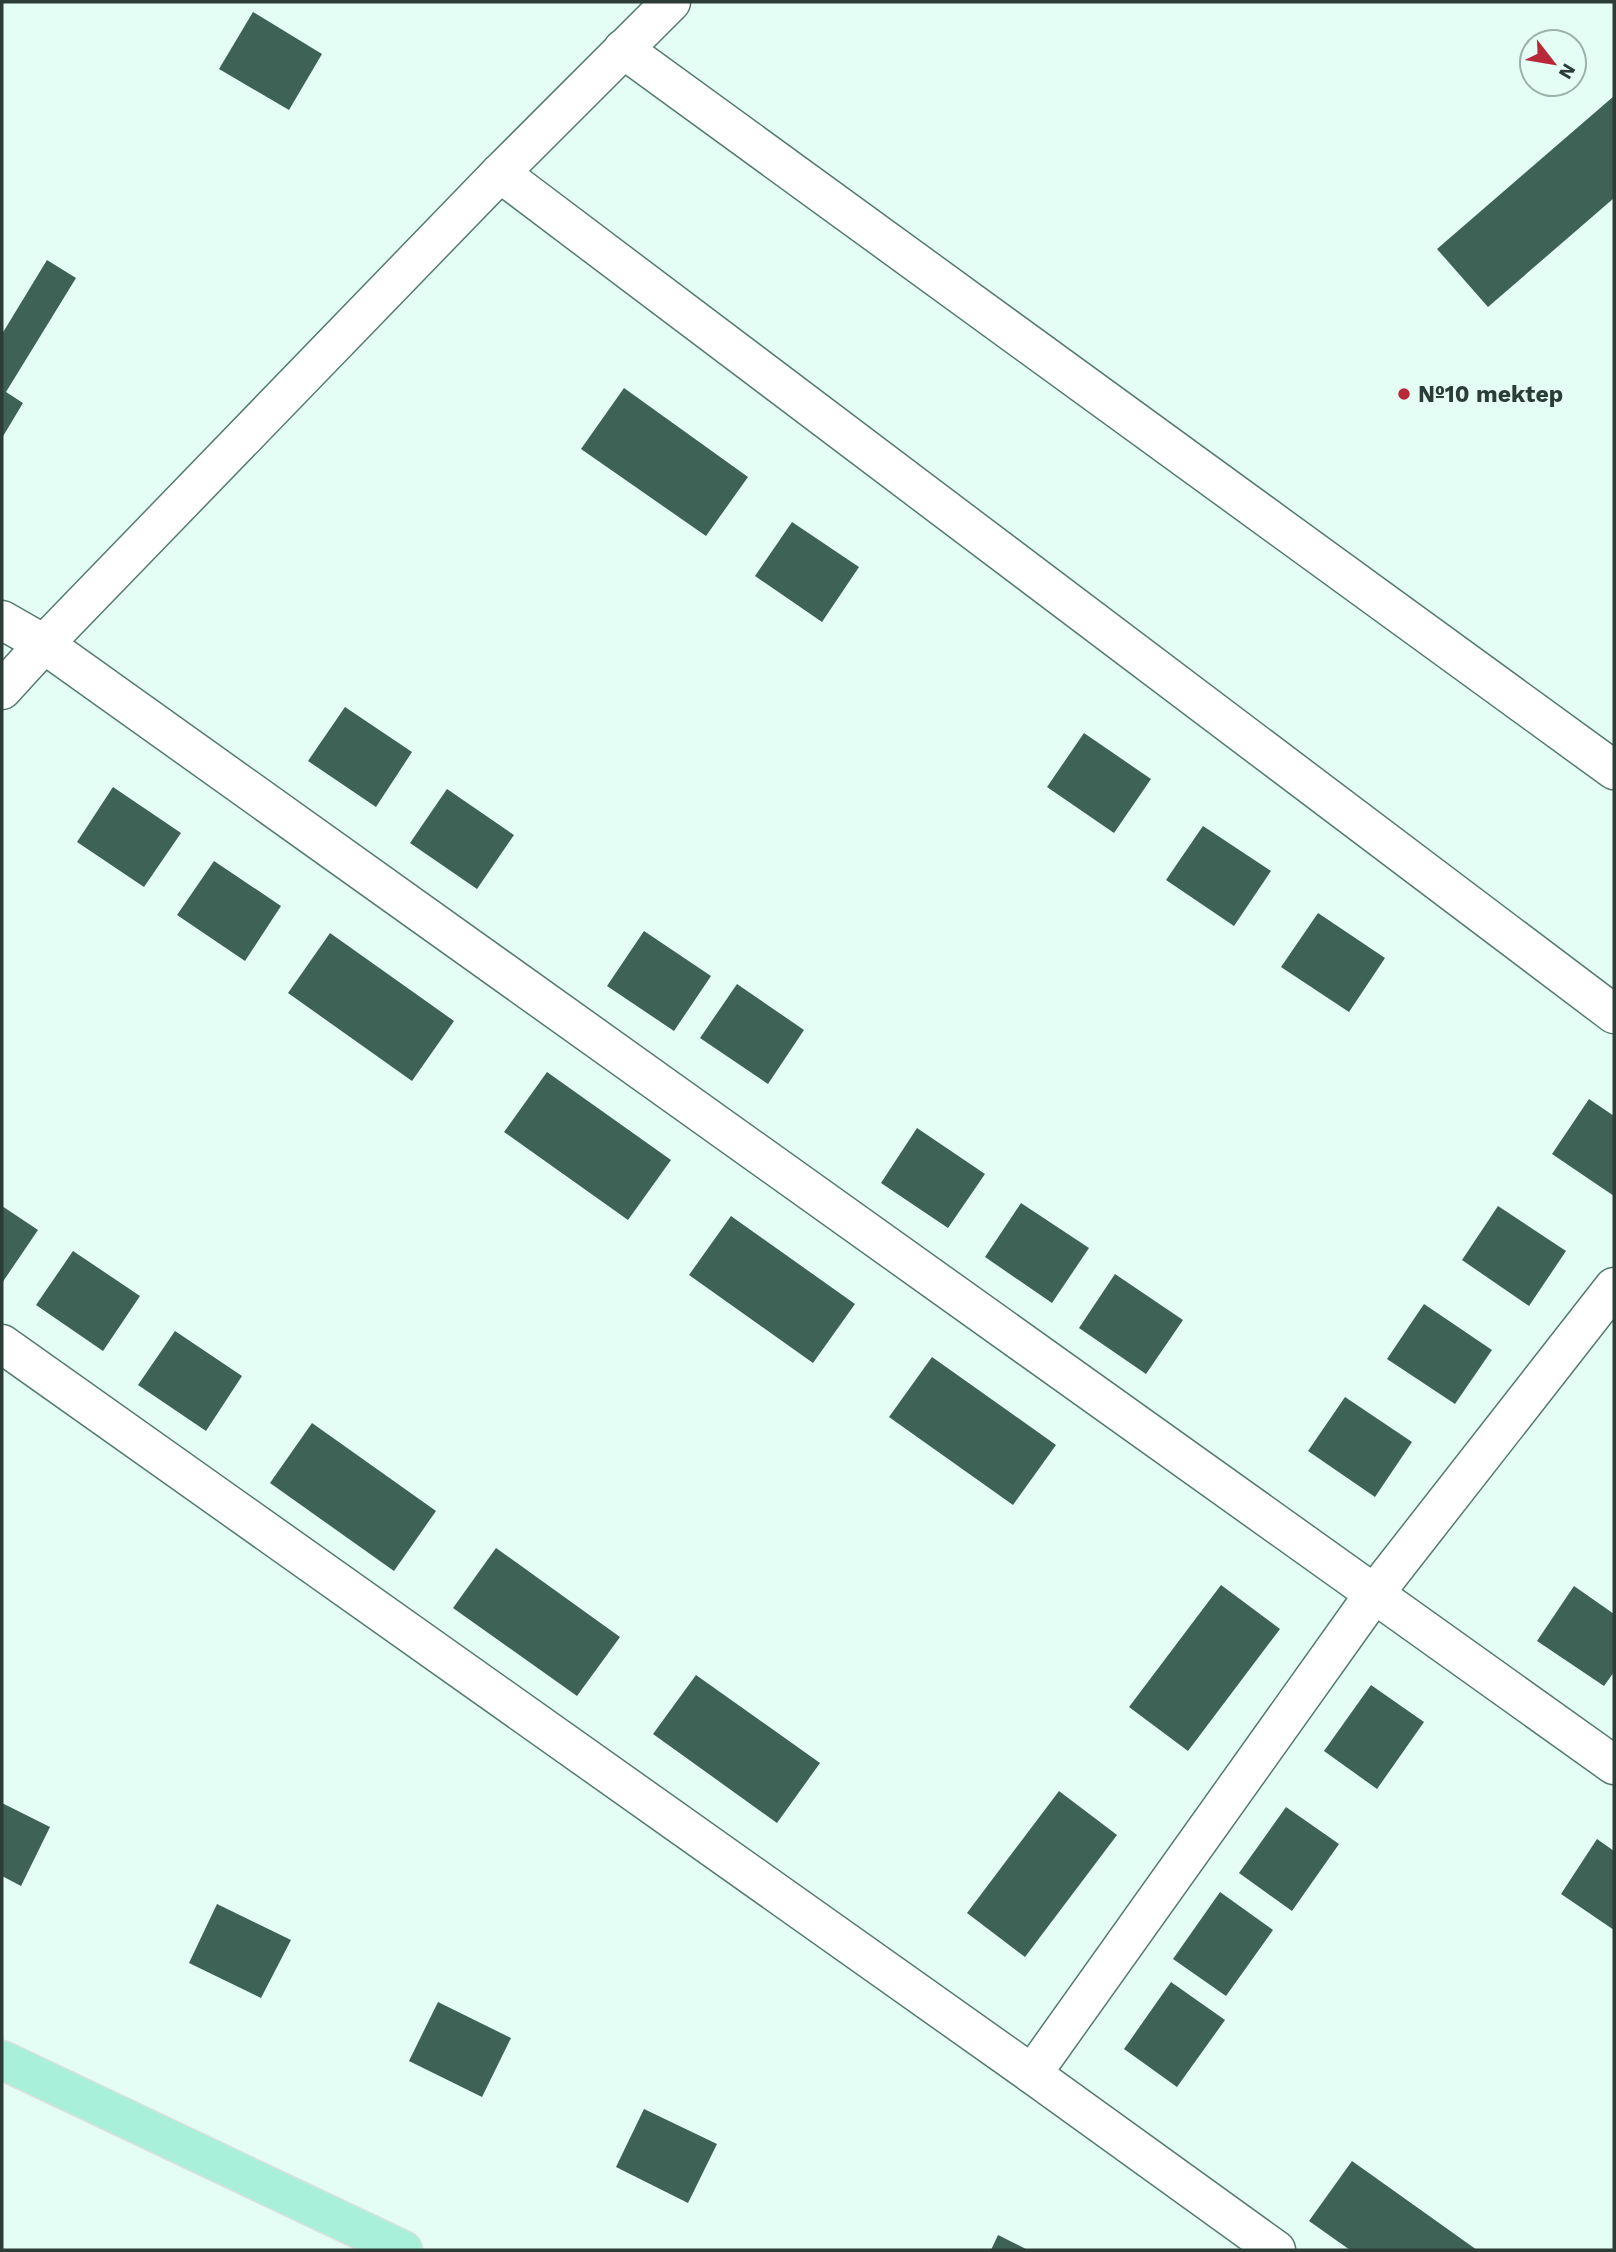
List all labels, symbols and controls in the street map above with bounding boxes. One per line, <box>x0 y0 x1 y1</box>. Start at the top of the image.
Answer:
north arrow <box>1518 28 1588 98</box>
text: N <box>1554 60 1581 83</box>
place label: №10 mektep <box>1418 381 1563 408</box>
marker: №10 mektep <box>1396 386 1412 402</box>

